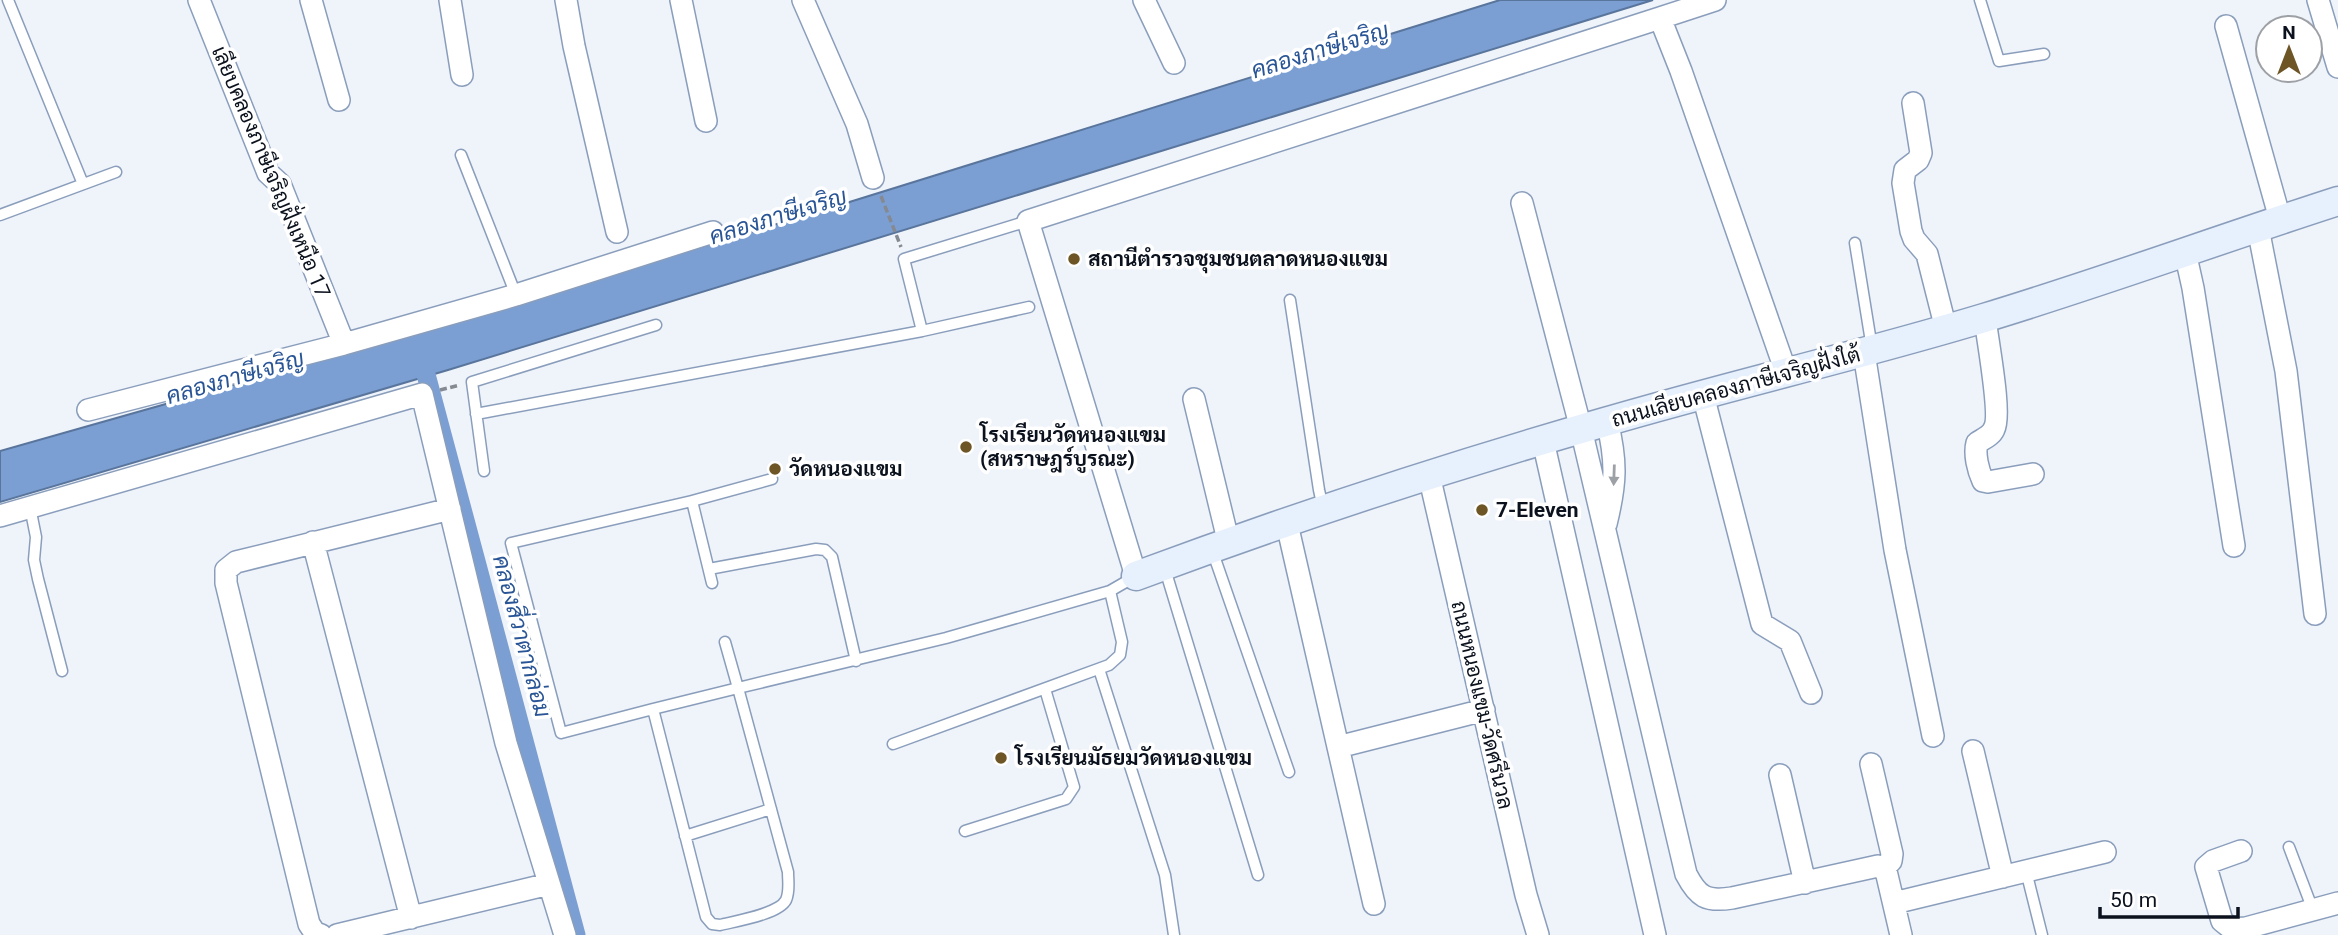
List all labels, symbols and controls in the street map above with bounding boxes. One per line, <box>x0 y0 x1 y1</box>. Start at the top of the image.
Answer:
north arrow <box>2254 14 2324 84</box>
water label: คลองภาษีเจริญ <box>1248 15 1392 84</box>
text: N <box>2282 21 2296 44</box>
street label: เลียบคลองภาษีเจริญฝั่งเหนือ 17 <box>207 40 342 301</box>
water label: คลองภาษีเจริญ <box>706 181 850 250</box>
place label: สถานีตำรวจชุมชนตลาดหนองแขม <box>1088 246 1388 274</box>
marker: สถานีตำรวจชุมชนตลาดหนองแขม <box>1066 251 1082 267</box>
street label: ถนนเลียบคลองภาษีเจริญฝั่งใต้ <box>1607 335 1864 432</box>
water label: คลองภาษีเจริญ <box>163 343 307 410</box>
place label: โรงเรียนวัดหนองแขม (สหราษฎร์บูรณะ) <box>978 421 1166 473</box>
marker: โรงเรียนวัดหนองแขม (สหราษฎร์บูรณะ) <box>958 439 974 455</box>
place label: วัดหนองแขม <box>789 457 903 481</box>
marker: วัดหนองแขม <box>767 461 783 477</box>
one-way arrow <box>1609 464 1620 486</box>
place label: 7-Eleven <box>1496 498 1579 522</box>
marker: 7-Eleven <box>1474 502 1490 518</box>
water label: คลองสี่วาตากล่อม <box>487 550 564 720</box>
street label: ถนนหนองแขม-วัดศรีนวล <box>1446 598 1519 812</box>
place label: โรงเรียนมัธยมวัดหนองแขม <box>1013 744 1252 770</box>
marker: โรงเรียนมัธยมวัดหนองแขม <box>993 750 1009 766</box>
scale bar <box>2100 876 2238 920</box>
text: 50 m <box>2110 888 2157 912</box>

